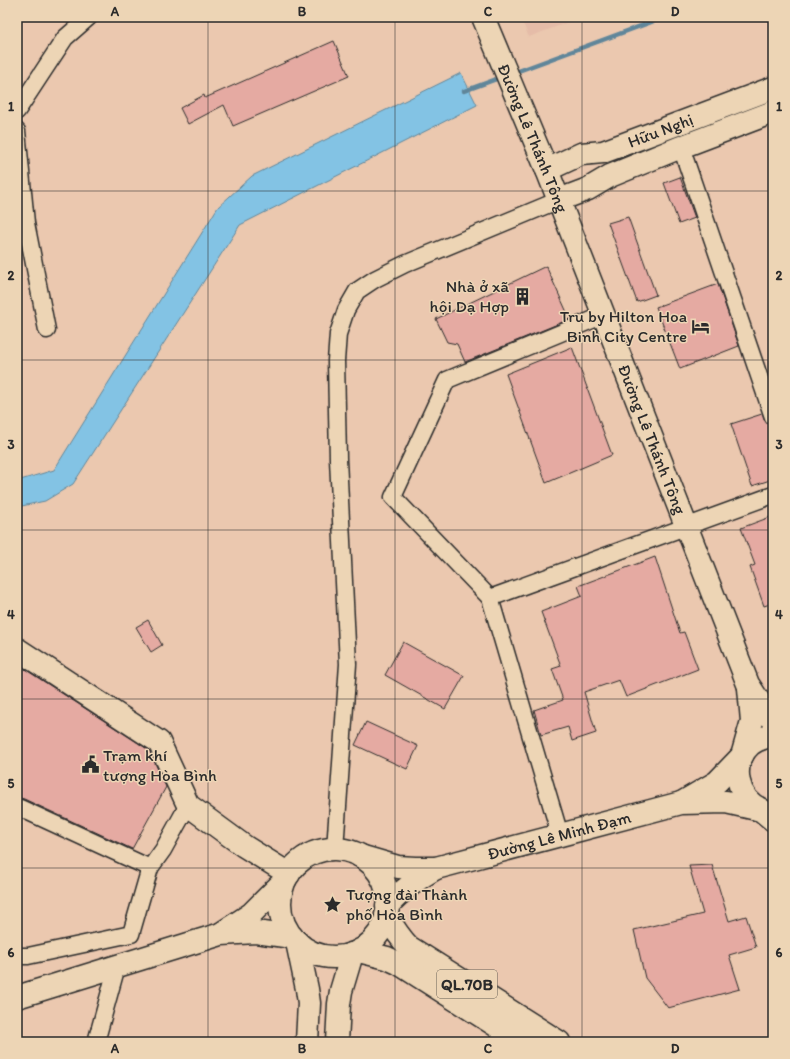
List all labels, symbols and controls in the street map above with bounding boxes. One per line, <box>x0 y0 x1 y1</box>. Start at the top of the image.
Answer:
text: A <box>110 4 120 19</box>
text: B <box>298 4 307 19</box>
text: C <box>484 4 493 19</box>
text: D <box>671 4 680 19</box>
street label: Đường Lê Thánh Tông <box>494 61 573 216</box>
text: 1 <box>8 99 14 114</box>
text: 1 <box>776 99 782 114</box>
street label: Hữu Nghị <box>625 109 696 152</box>
text: 2 <box>8 268 15 283</box>
text: 2 <box>776 268 783 283</box>
place label: Nhà ở xã hội Dạ Hợp <box>430 276 509 316</box>
building icon: Nhà ở xã hội Dạ Hợp <box>512 286 532 306</box>
place label: Tru by Hilton Hoa Binh City Centre <box>560 306 687 346</box>
hotel icon: Tru by Hilton Hoa Binh City Centre <box>690 316 710 336</box>
street label: Đường Lê Thánh Tông <box>614 362 691 517</box>
text: 3 <box>7 437 15 452</box>
text: 3 <box>775 437 783 452</box>
text: 4 <box>7 607 15 622</box>
text: 4 <box>775 607 783 622</box>
place label: Trạm khí tượng Hòa Bình <box>103 745 217 785</box>
public building icon: Trạm khí tượng Hòa Bình <box>80 755 100 775</box>
text: 5 <box>8 776 15 791</box>
text: 5 <box>776 776 783 791</box>
street label: Đường Lê Minh Đạm <box>485 807 633 864</box>
place label: Tượng đài Thành phố Hòa Bình <box>346 884 467 924</box>
place icon: Tượng đài Thành phố Hòa Bình <box>323 894 343 914</box>
text: 6 <box>8 945 15 960</box>
text: 6 <box>776 945 783 960</box>
road number: QL.70B <box>437 970 497 998</box>
text: A <box>110 1041 120 1056</box>
text: B <box>298 1041 307 1056</box>
text: C <box>484 1041 493 1056</box>
text: D <box>671 1041 680 1056</box>

